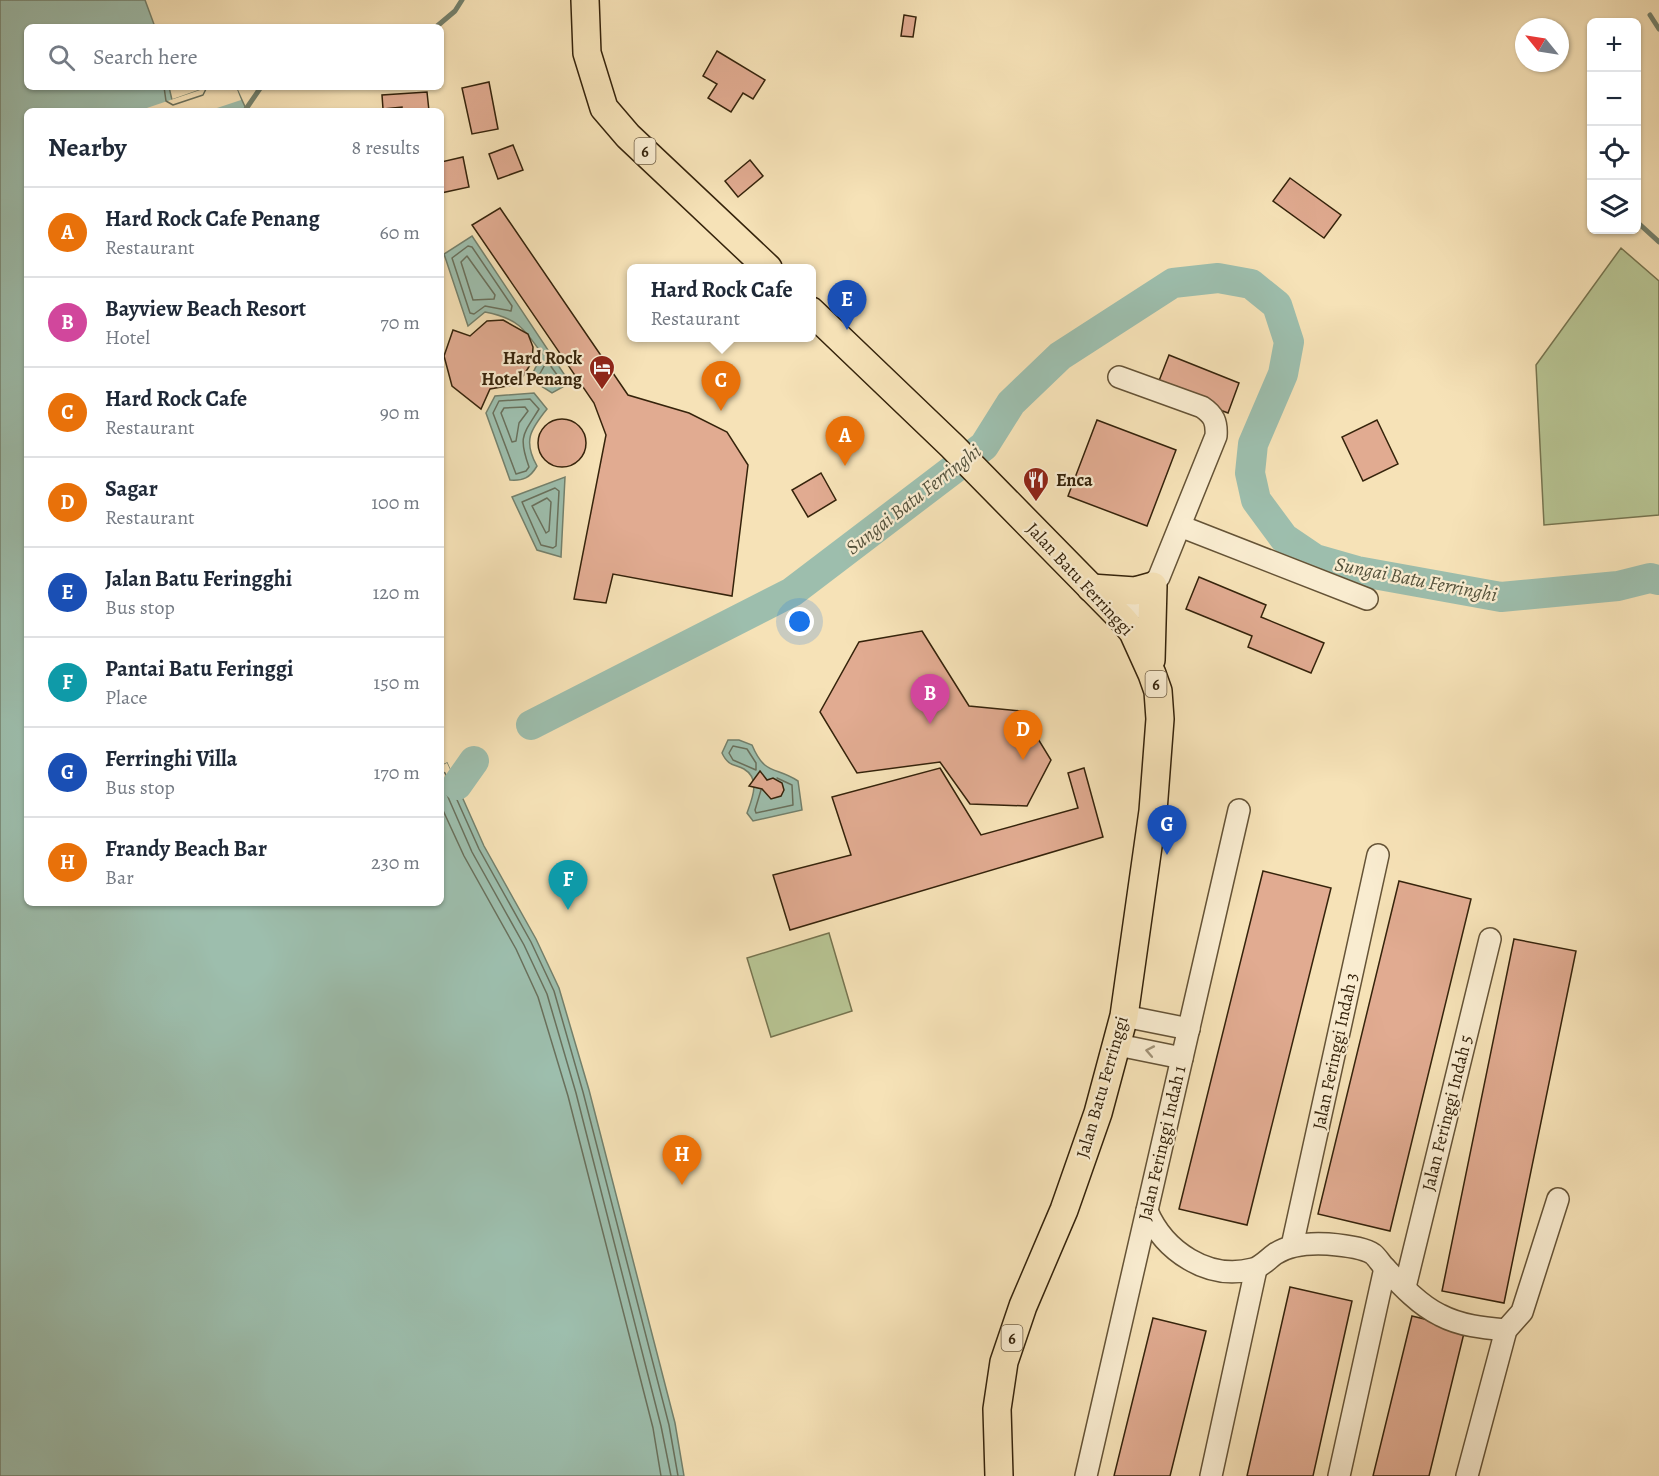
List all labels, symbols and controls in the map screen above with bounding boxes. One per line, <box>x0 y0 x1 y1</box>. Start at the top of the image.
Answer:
north arrow <box>1515 18 1569 72</box>
map controls <box>1587 18 1641 234</box>
button: + <box>1587 18 1641 72</box>
search box <box>24 24 444 90</box>
icon: search <box>45 41 78 74</box>
text: Search here <box>93 42 198 72</box>
button: − <box>1587 72 1641 126</box>
button: locate <box>1587 126 1641 180</box>
text: Nearby <box>48 130 127 165</box>
text: 8 results <box>352 134 420 161</box>
road number: 6 <box>634 138 656 164</box>
button: layers <box>1587 180 1641 234</box>
text: Hard Rock Cafe Penang <box>105 204 320 234</box>
text: A <box>61 219 74 246</box>
text: 60 m <box>380 219 420 246</box>
text: Restaurant <box>105 234 195 261</box>
popup <box>627 264 816 342</box>
text: Hard Rock Cafe <box>650 275 793 305</box>
pin: E <box>828 280 866 330</box>
text: Bayview Beach Resort <box>105 294 306 324</box>
text: Restaurant <box>650 305 740 332</box>
text: B <box>61 309 74 336</box>
text: 70 m <box>380 309 420 336</box>
text: Hotel <box>105 324 150 351</box>
place label: Hard Rock Hotel Penang <box>481 346 583 391</box>
hotel icon: Hard Rock Hotel Penang <box>587 353 617 391</box>
pin: C <box>702 362 740 411</box>
text: Hard Rock Cafe <box>105 384 247 414</box>
text: C <box>61 399 74 426</box>
text: 90 m <box>380 399 420 426</box>
text: Restaurant <box>105 414 195 441</box>
pin: A <box>826 416 864 466</box>
water label: Sungai Batu Ferringhi <box>840 438 987 561</box>
restaurant icon: Enca <box>1021 465 1051 503</box>
place label: Enca <box>1056 468 1093 492</box>
text: Sagar <box>105 474 158 504</box>
text: D <box>61 489 74 516</box>
text: 100 m <box>371 489 420 516</box>
text: Restaurant <box>105 504 195 531</box>
street label: Jalan Batu Ferringgi <box>1021 517 1139 641</box>
water label: Sungai Batu Ferringhi <box>1332 550 1499 608</box>
text: Jalan Batu Feringghi <box>105 564 292 594</box>
text: E <box>62 579 73 606</box>
text: 120 m <box>372 579 420 606</box>
text: Bus stop <box>105 594 175 621</box>
your location <box>785 607 814 636</box>
text: Pantai Batu Feringgi <box>105 654 293 684</box>
text: F <box>62 669 73 696</box>
text: 150 m <box>373 669 420 696</box>
road number: 6 <box>1146 671 1166 697</box>
pin: B <box>910 674 950 724</box>
text: Place <box>105 684 147 711</box>
pin: D <box>1004 710 1042 760</box>
text: Ferringhi Villa <box>105 744 237 774</box>
text: G <box>61 759 74 786</box>
text: 170 m <box>374 759 420 786</box>
text: Bus stop <box>105 774 175 801</box>
pin: G <box>1148 806 1186 855</box>
text: Frandy Beach Bar <box>105 834 267 864</box>
text: H <box>60 849 75 876</box>
text: 230 m <box>371 849 420 876</box>
pin: F <box>548 860 588 910</box>
text: Bar <box>105 864 134 891</box>
street label: Jalan Feringgi Indah 3 <box>1307 970 1363 1132</box>
street label: Jalan Batu Ferringgi <box>1070 1013 1134 1161</box>
street label: Jalan Feringgi Indah 5 <box>1416 1032 1478 1194</box>
one-way arrow <box>1145 1045 1155 1058</box>
street label: Jalan Feringgi Indah 1 <box>1132 1063 1192 1223</box>
pin: H <box>662 1136 702 1185</box>
road number: 6 <box>1002 1325 1022 1351</box>

